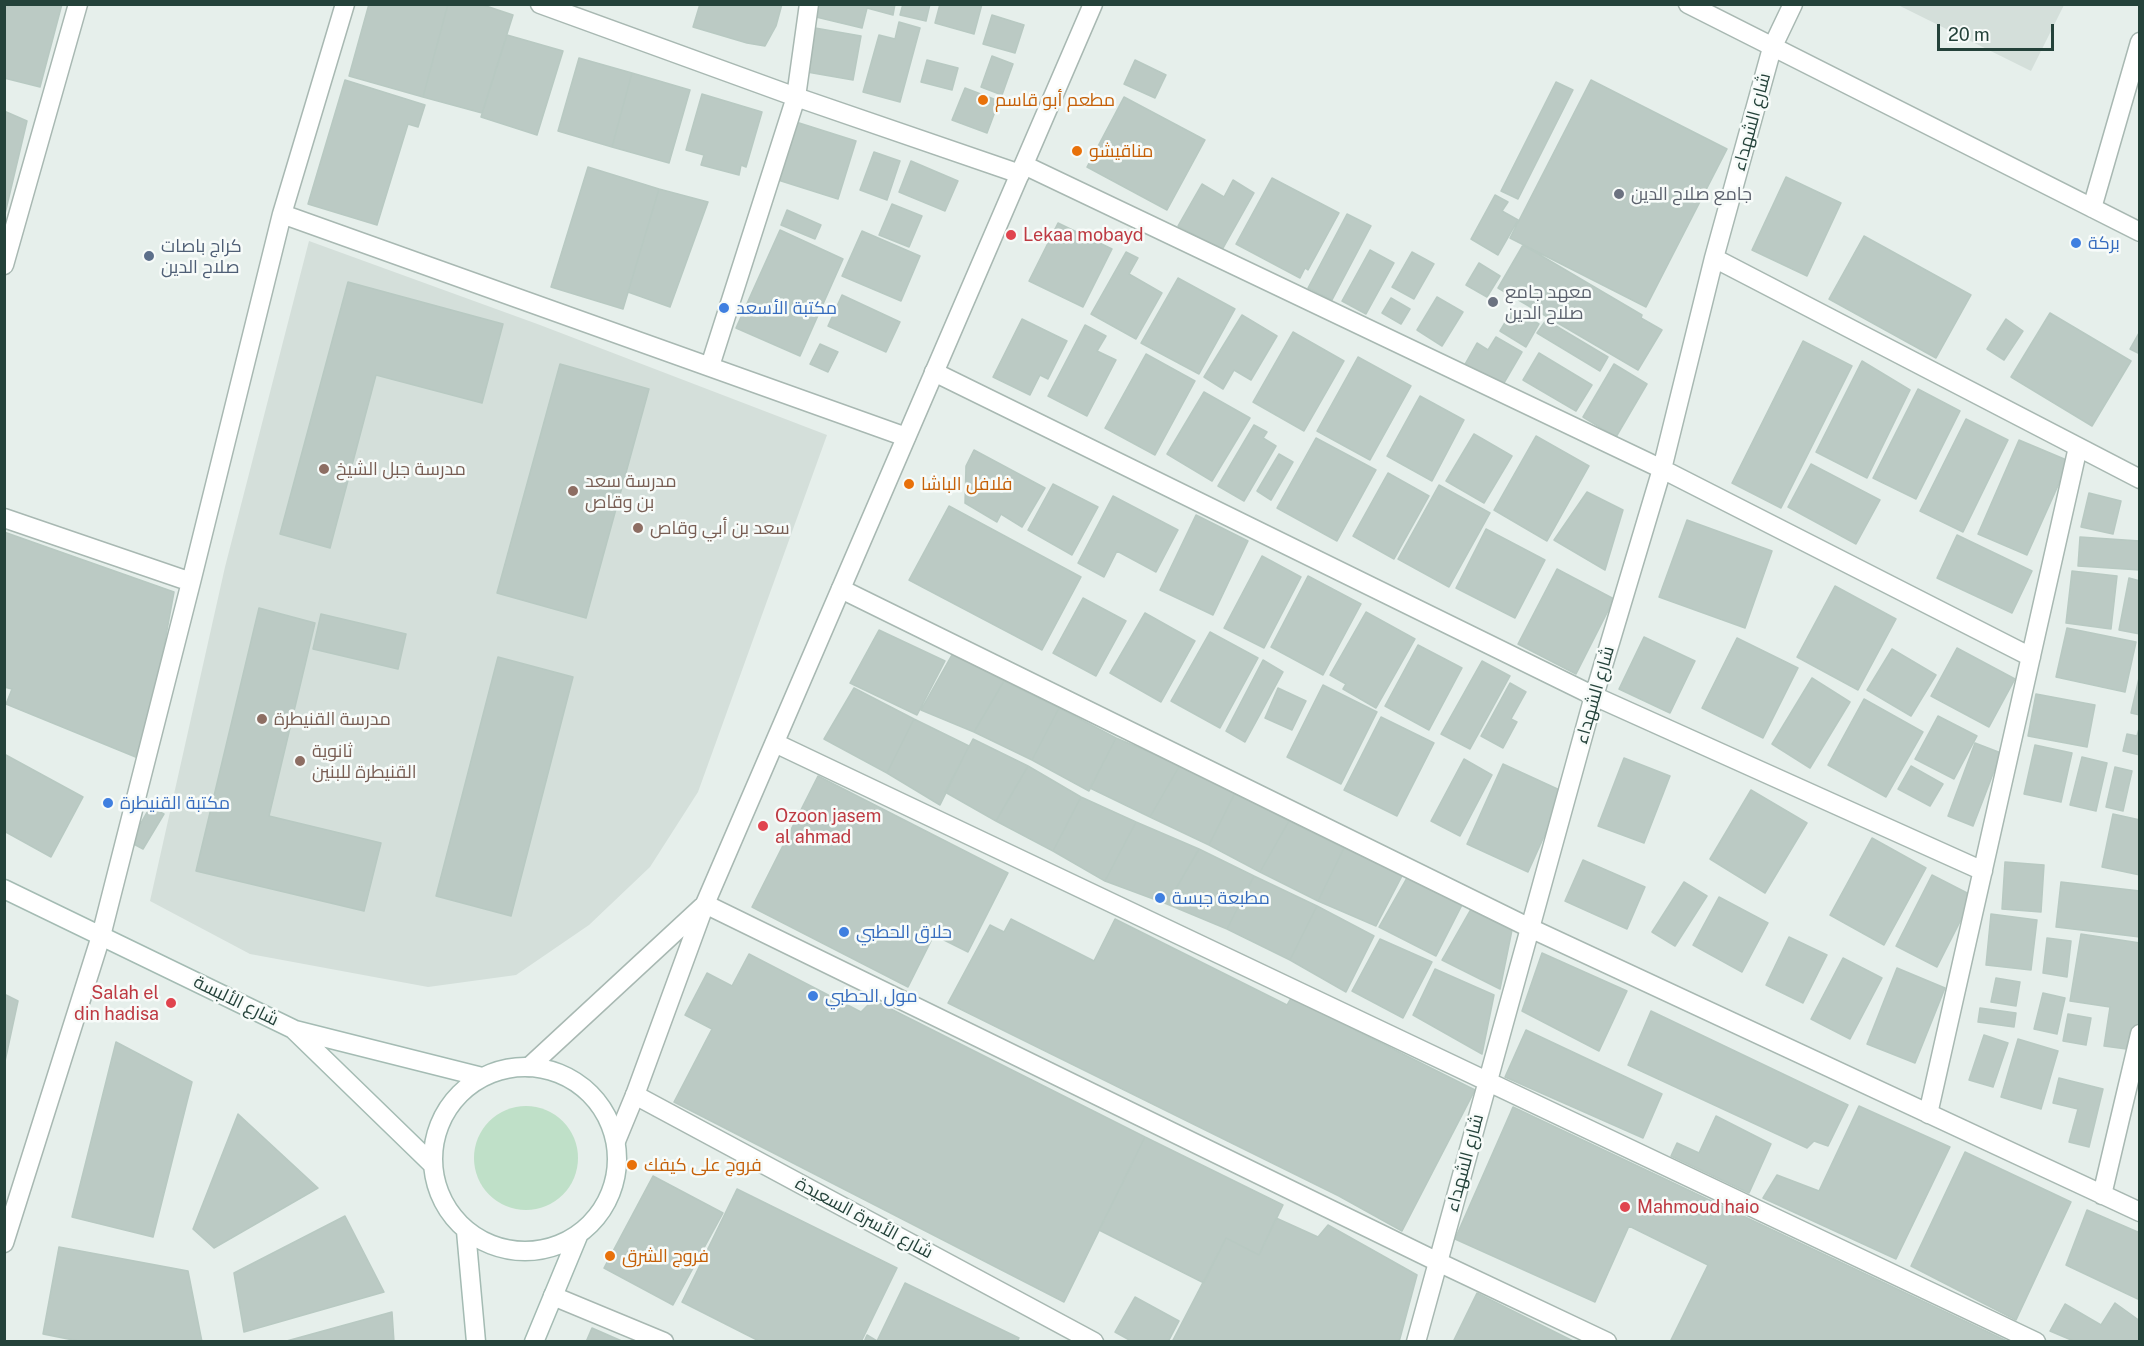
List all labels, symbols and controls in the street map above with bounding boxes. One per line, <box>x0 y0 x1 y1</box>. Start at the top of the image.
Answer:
scale bar <box>1940 12 2057 50</box>
text: 20 m <box>1948 24 1990 45</box>
street label: شارع الشهداء <box>1729 71 1775 173</box>
place label: مطعم أبو قاسم <box>995 89 1115 111</box>
marker: مطعم أبو قاسم <box>976 93 990 107</box>
place label: مناقيشو <box>1089 140 1153 162</box>
marker: مناقيشو <box>1070 144 1084 158</box>
place label: جامع صلاح الدين <box>1631 183 1752 205</box>
marker: جامع صلاح الدين <box>1612 187 1626 201</box>
place label: Lekaa mobayd <box>1023 224 1144 246</box>
marker: Lekaa mobayd <box>1004 228 1018 242</box>
place label: بركة <box>2088 232 2120 254</box>
place label: كراج باصات صلاح الدين <box>161 235 242 278</box>
marker: بركة <box>2069 236 2083 250</box>
marker: كراج باصات صلاح الدين <box>142 249 156 263</box>
place label: معهد جامع صلاح الدين <box>1505 281 1592 324</box>
marker: معهد جامع صلاح الدين <box>1486 295 1500 309</box>
place label: مكتبة الأسعد <box>736 297 837 319</box>
marker: مكتبة الأسعد <box>717 301 731 315</box>
place label: مدرسة جبل الشيخ <box>336 458 466 480</box>
marker: مدرسة جبل الشيخ <box>317 462 331 476</box>
place label: مدرسة سعد بن وقاص <box>585 470 677 512</box>
place label: فلافل الباشا <box>921 473 1012 495</box>
marker: فلافل الباشا <box>902 477 916 491</box>
marker: مدرسة سعد بن وقاص <box>566 484 580 498</box>
place label: سعد بن أبي وقاص <box>650 517 790 539</box>
marker: سعد بن أبي وقاص <box>631 521 645 535</box>
street label: شارع الشهداء <box>1571 644 1619 746</box>
place label: مدرسة القنيطرة <box>274 708 391 730</box>
marker: مدرسة القنيطرة <box>255 712 269 726</box>
place label: ثانوية القنيطرة للبنين <box>312 740 417 783</box>
marker: ثانوية القنيطرة للبنين <box>293 754 307 768</box>
place label: مكتبة القنيطرة <box>120 792 230 814</box>
marker: مكتبة القنيطرة <box>101 796 115 810</box>
place label: Ozoon jasem al ahmad <box>775 805 881 848</box>
marker: Ozoon jasem al ahmad <box>756 819 770 833</box>
place label: مطبعة جبسة <box>1172 887 1270 909</box>
marker: مطبعة جبسة <box>1153 891 1167 905</box>
place label: حلاق الحطبي <box>856 921 952 943</box>
marker: حلاق الحطبي <box>837 925 851 939</box>
street label: شارع الألبسة <box>190 971 282 1031</box>
place label: Salah el din hadisa <box>74 982 159 1024</box>
place label: مول الحطبي <box>825 985 917 1007</box>
marker: مول الحطبي <box>806 989 820 1003</box>
marker: Salah el din hadisa <box>164 996 178 1010</box>
street label: شارع الشهداء <box>1442 1112 1488 1214</box>
place label: فروج على كيفك <box>644 1154 762 1176</box>
marker: فروج على كيفك <box>625 1158 639 1172</box>
street label: شارع الأسرة السعيدة <box>792 1173 936 1263</box>
place label: Mahmoud haio <box>1637 1196 1759 1218</box>
marker: Mahmoud haio <box>1618 1200 1632 1214</box>
place label: فروج الشرق <box>622 1245 709 1267</box>
marker: فروج الشرق <box>603 1249 617 1263</box>

